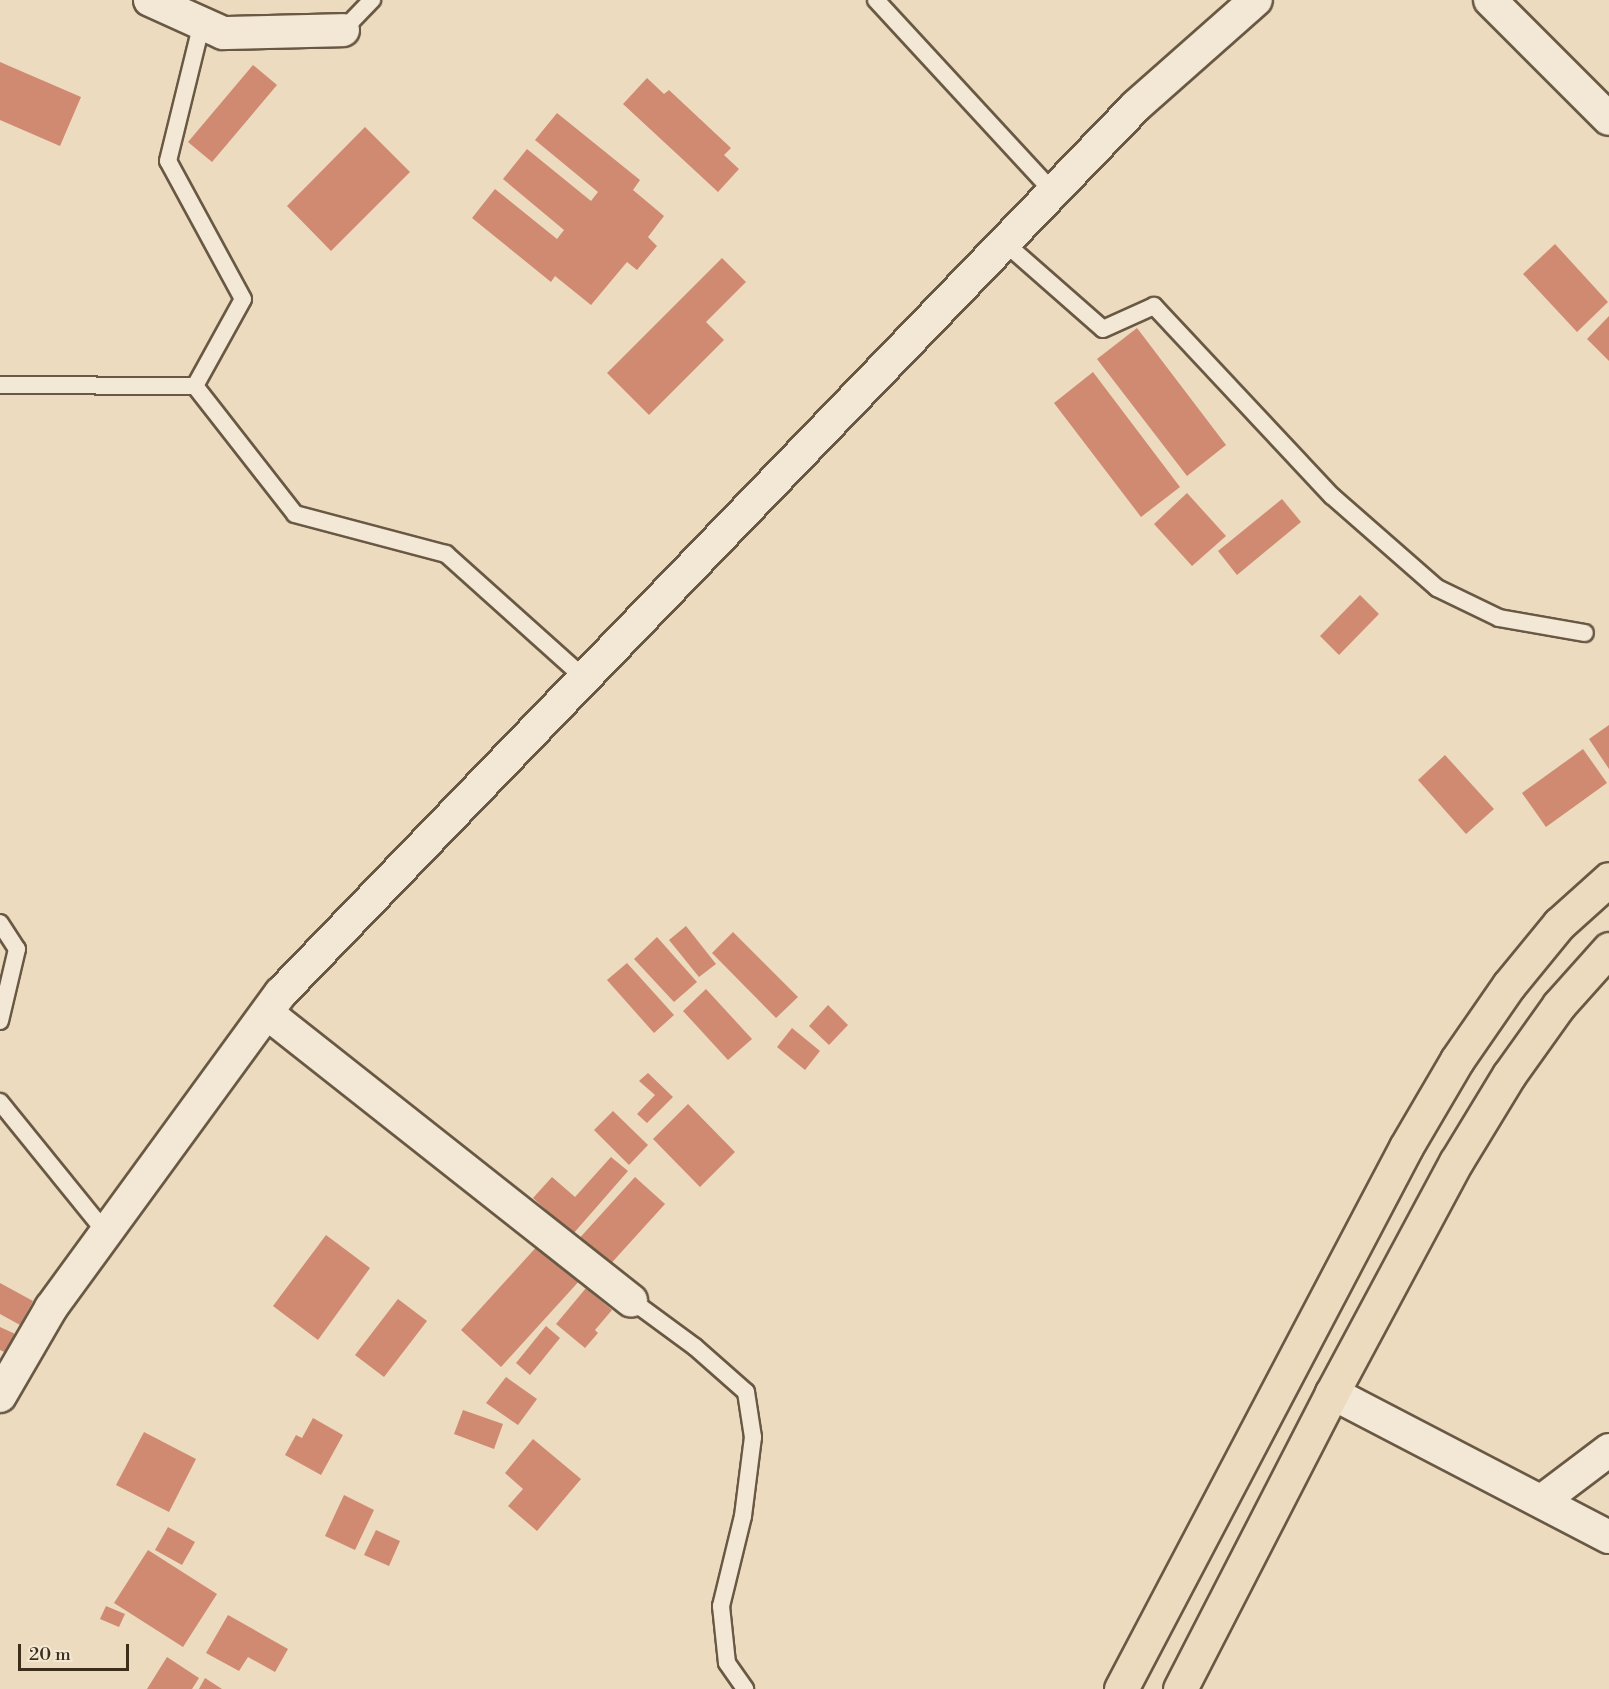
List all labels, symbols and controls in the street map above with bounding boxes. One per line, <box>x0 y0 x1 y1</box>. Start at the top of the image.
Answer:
scale bar <box>21 1632 132 1670</box>
text: 20 m <box>29 1643 71 1666</box>

